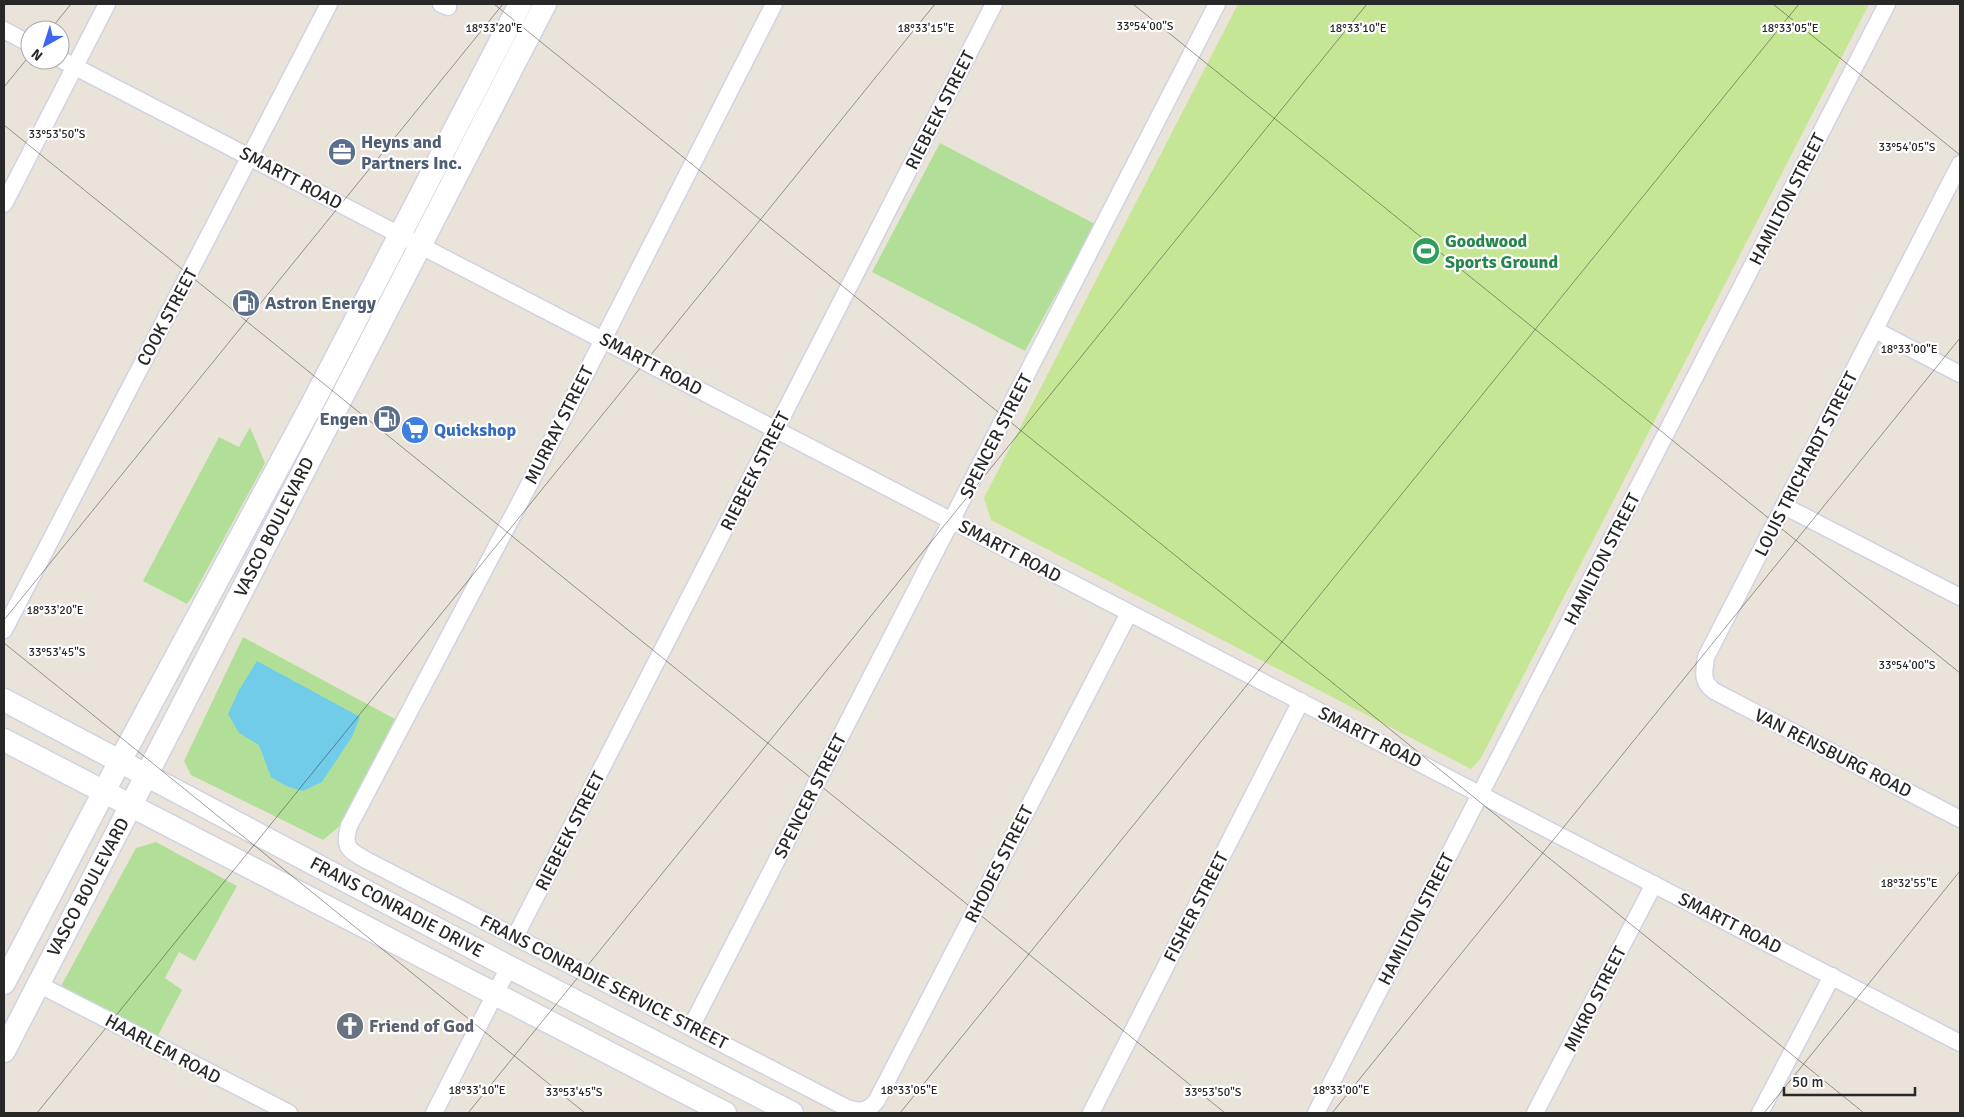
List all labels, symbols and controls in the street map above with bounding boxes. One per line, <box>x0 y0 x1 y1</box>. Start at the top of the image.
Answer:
text: 33°54'00"S <box>1116 19 1174 34</box>
north arrow <box>20 20 70 70</box>
text: 18°33'20"E <box>465 21 523 36</box>
text: 18°33'15"E <box>897 21 955 36</box>
text: 18°33'10"E <box>1329 21 1387 36</box>
text: 18°33'05"E <box>1761 21 1819 36</box>
text: N <box>28 45 46 64</box>
street label: RIEBEEK STREET <box>901 47 980 173</box>
text: 33°53'50"S <box>28 127 86 142</box>
street label: HAMILTON STREET <box>1744 129 1830 269</box>
place label: Heyns and Partners Inc. <box>361 131 462 174</box>
office icon: Heyns and Partners Inc. <box>327 137 357 167</box>
text: 33°54'05"S <box>1878 140 1936 155</box>
street label: SMARTT ROAD <box>236 142 346 214</box>
place label: Goodwood Sports Ground <box>1445 230 1558 273</box>
sports icon: Goodwood Sports Ground <box>1411 236 1441 266</box>
street label: COOK STREET <box>132 264 202 370</box>
fuel station icon: Astron Energy <box>231 288 261 318</box>
place label: Astron Energy <box>265 292 376 314</box>
street label: SMARTT ROAD <box>596 328 706 400</box>
text: 18°33'00"E <box>1880 342 1938 357</box>
street label: MURRAY STREET <box>520 362 598 488</box>
street label: LOUIS TRICHARDT STREET <box>1750 368 1862 560</box>
street label: SPENCER STREET <box>955 370 1037 502</box>
fuel station icon: Engen <box>372 404 402 434</box>
place label: Engen <box>319 408 368 430</box>
street label: RIEBEEK STREET <box>716 408 795 534</box>
supermarket icon: Quickshop <box>400 415 430 445</box>
place label: Quickshop <box>434 419 516 441</box>
street label: VASCO BOULEVARD <box>229 453 319 601</box>
street label: HAMILTON STREET <box>1559 489 1645 629</box>
street label: SMARTT ROAD <box>955 515 1065 587</box>
text: 18°33'20"E <box>26 603 84 618</box>
text: 33°53'45"S <box>28 645 86 660</box>
text: 33°54'00"S <box>1878 658 1936 673</box>
street label: SMARTT ROAD <box>1315 702 1425 772</box>
street label: VAN RENSBURG ROAD <box>1751 704 1915 802</box>
street label: SPENCER STREET <box>769 730 851 862</box>
street label: RIEBEEK STREET <box>531 768 610 894</box>
street label: RHODES STREET <box>960 801 1038 926</box>
street label: VASCO BOULEVARD <box>42 814 134 960</box>
street label: FISHER STREET <box>1159 848 1233 966</box>
street label: HAMILTON STREET <box>1373 849 1459 989</box>
street label: FRANS CONRADIE DRIVE <box>306 852 488 962</box>
text: 18°32'55"E <box>1880 876 1938 891</box>
street label: SMARTT ROAD <box>1675 888 1785 958</box>
street label: FRANS CONRADIE SERVICE STREET <box>477 910 732 1054</box>
street label: MIKRO STREET <box>1559 943 1631 1055</box>
street label: HAARLEM ROAD <box>101 1009 225 1089</box>
church icon: Friend of God <box>335 1011 365 1041</box>
place label: Friend of God <box>369 1015 475 1037</box>
scale bar <box>1784 1064 1915 1096</box>
text: 50 m <box>1792 1073 1823 1091</box>
text: 18°33'10"E <box>448 1083 506 1098</box>
text: 18°33'05"E <box>880 1083 938 1098</box>
text: 18°33'00"E <box>1312 1083 1370 1098</box>
text: 33°53'45"S <box>545 1085 603 1100</box>
text: 33°53'50"S <box>1184 1085 1242 1100</box>

